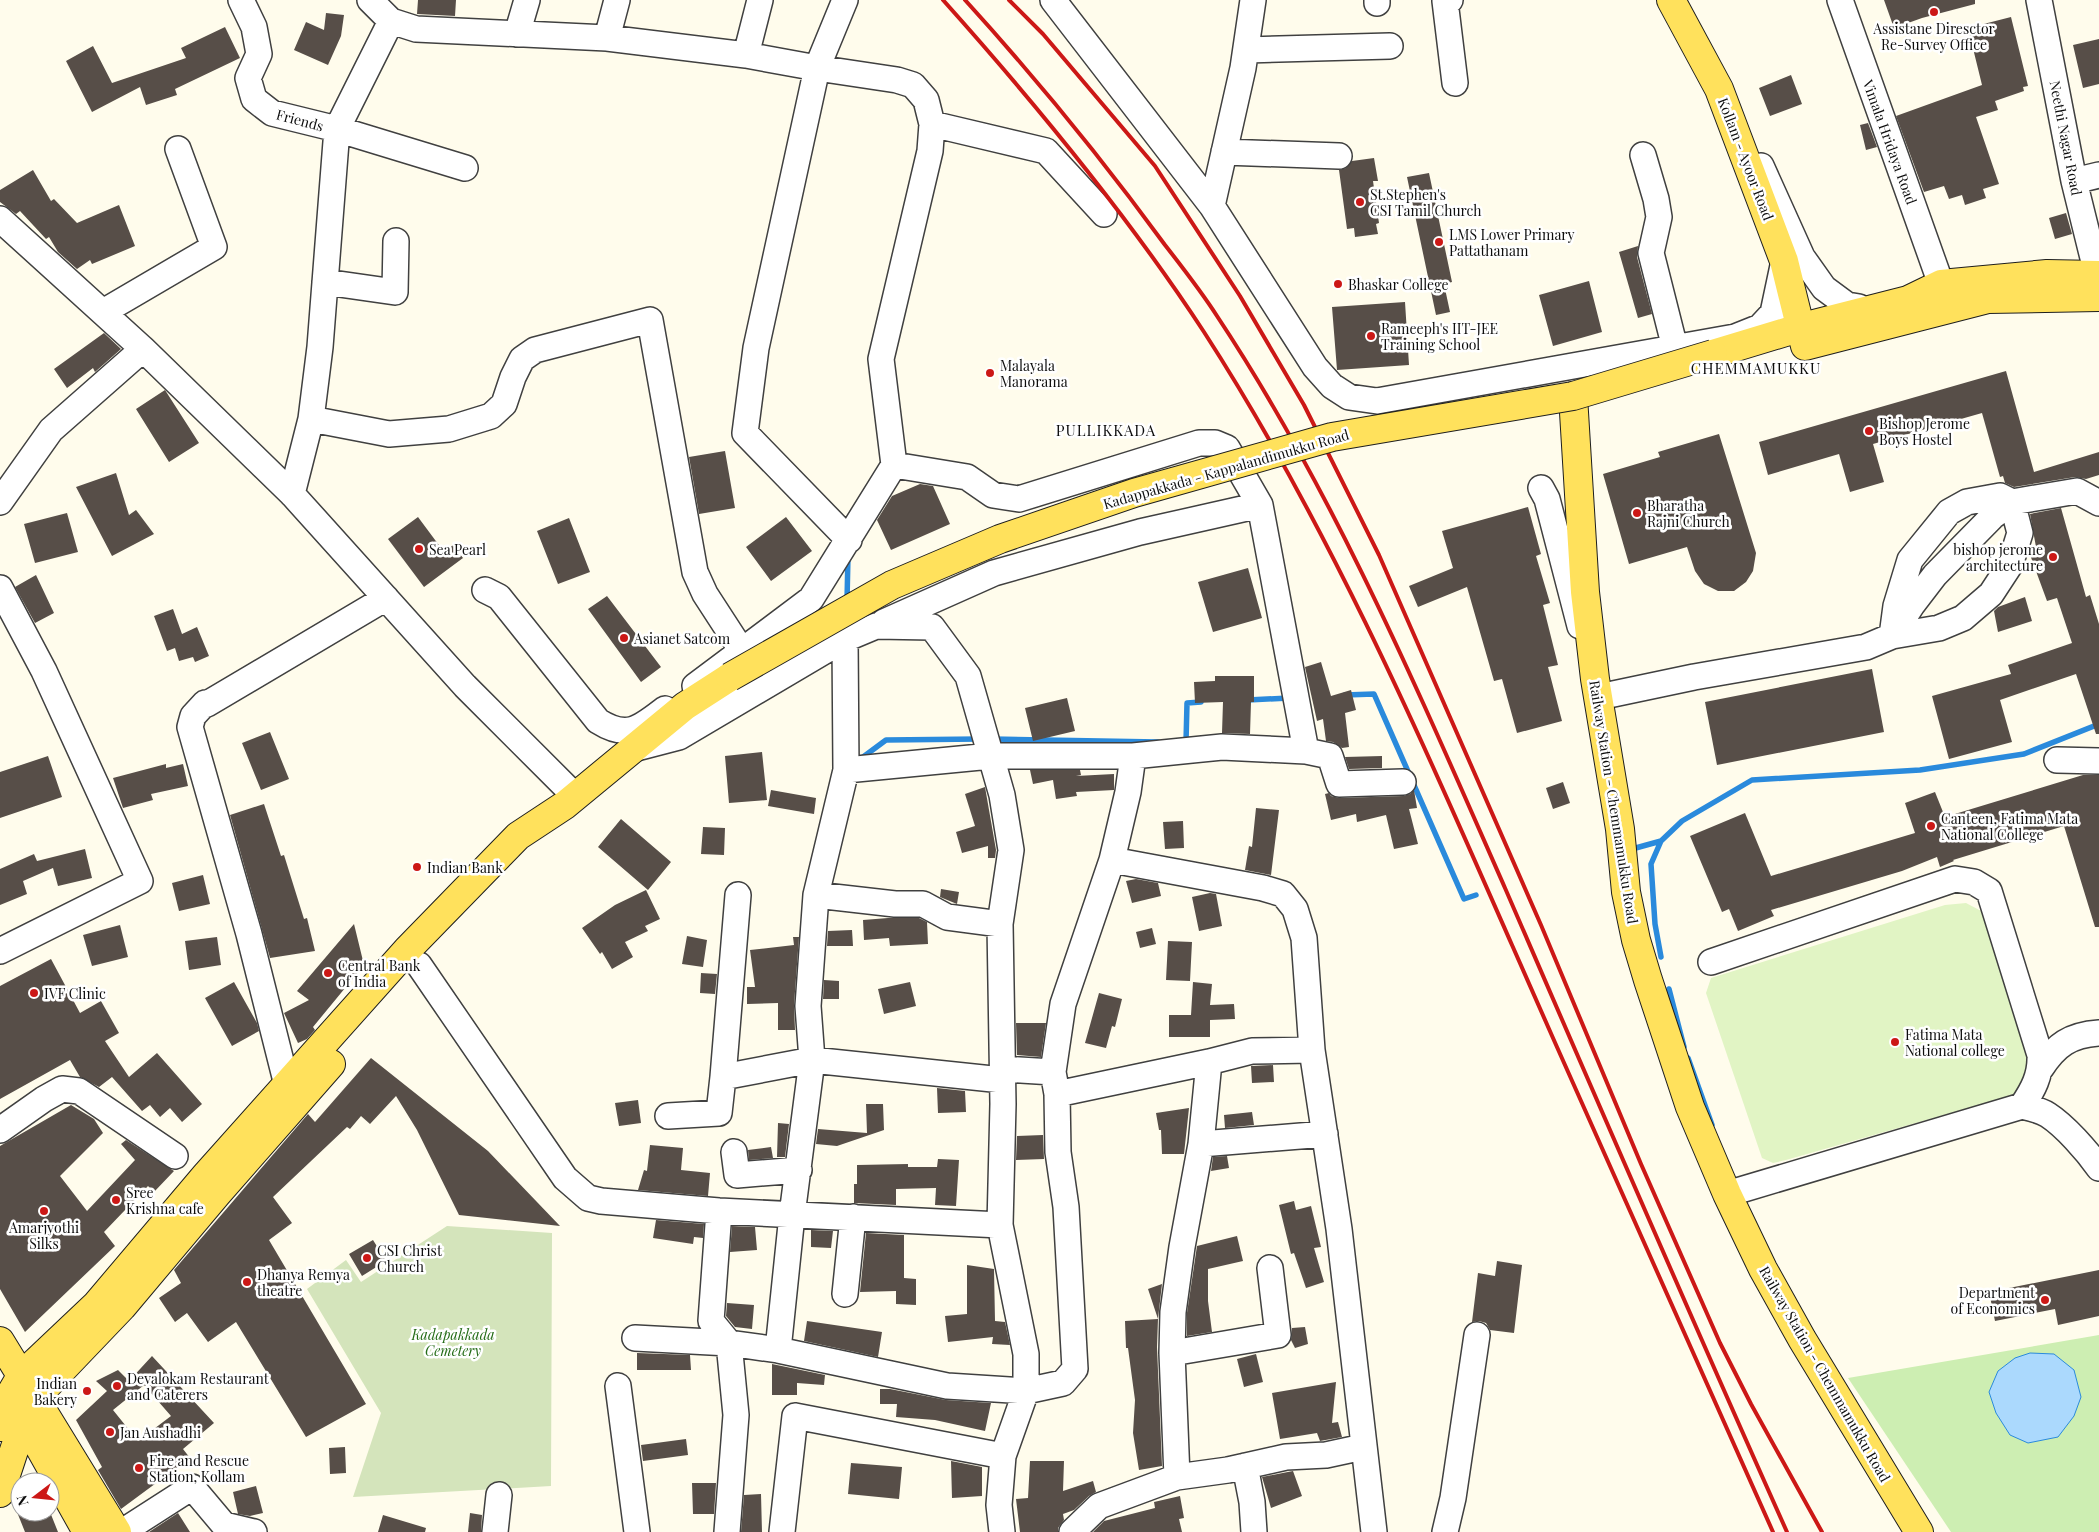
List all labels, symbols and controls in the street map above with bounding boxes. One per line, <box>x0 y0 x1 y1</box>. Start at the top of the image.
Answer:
marker: Assistane Diresctor Re-Survey Office <box>1928 6 1940 18</box>
place label: Assistane Diresctor Re-Survey Office <box>1872 19 1996 54</box>
street label: Vimala Hridaya Road <box>1858 76 1921 207</box>
street label: Neethi Nagar Road <box>2046 79 2086 197</box>
street label: Kollam - Ayoor Road <box>1714 95 1778 223</box>
street label: Friends <box>274 105 326 135</box>
place label: St.Stephen's CSI Tamil Church <box>1370 185 1482 220</box>
marker: St.Stephen's CSI Tamil Church <box>1354 196 1366 208</box>
place label: LMS Lower Primary Pattathanam <box>1449 225 1575 260</box>
marker: LMS Lower Primary Pattathanam <box>1433 236 1445 248</box>
place label: Bhaskar College <box>1348 275 1448 294</box>
marker: Bhaskar College <box>1332 278 1344 290</box>
place label: Rameeph's IIT-JEE Training School <box>1381 319 1498 354</box>
marker: Rameeph's IIT-JEE Training School <box>1365 330 1377 342</box>
place label: Malayala Manorama <box>1000 356 1068 391</box>
district label: CHEMMAMUKKU <box>1691 358 1821 378</box>
marker: Malayala Manorama <box>984 367 996 379</box>
place label: Bishop Jerome Boys Hostel <box>1879 414 1970 449</box>
district label: PULLIKKADA <box>1056 420 1156 440</box>
street label: Kadappakkada - Kappalandimukku Road <box>1101 425 1351 513</box>
marker: Bishop Jerome Boys Hostel <box>1863 425 1875 437</box>
place label: Bharatha Rajni Church <box>1647 496 1730 531</box>
marker: Bharatha Rajni Church <box>1631 507 1643 519</box>
place label: Sea Pearl <box>429 540 486 559</box>
place label: bishop jerome architecture <box>1953 540 2043 575</box>
marker: Sea Pearl <box>413 543 425 555</box>
marker: bishop jerome architecture <box>2047 551 2059 563</box>
place label: Asianet Satcom <box>633 629 731 648</box>
marker: Asianet Satcom <box>618 632 630 644</box>
street label: Railway Station - Chemmamukku Road <box>1585 679 1643 925</box>
place label: Canteen, Fatima Mata National College <box>1941 809 2078 844</box>
marker: Canteen, Fatima Mata National College <box>1925 820 1937 832</box>
place label: Indian Bank <box>427 858 503 877</box>
marker: Indian Bank <box>411 861 423 873</box>
place label: Central Bank of India <box>338 956 421 991</box>
marker: Central Bank of India <box>322 967 334 979</box>
place label: IVF Clinic <box>44 984 106 1003</box>
marker: IVF Clinic <box>28 987 40 999</box>
place label: Fatima Mata National college <box>1905 1025 2005 1060</box>
marker: Fatima Mata National college <box>1889 1036 1901 1048</box>
place label: Sree Krishna cafe <box>126 1183 204 1218</box>
marker: Sree Krishna cafe <box>110 1194 122 1206</box>
marker: Amarjyothi Silks <box>38 1205 50 1217</box>
place label: Amarjyothi Silks <box>8 1218 79 1253</box>
place label: CSI Christ Church <box>377 1241 443 1276</box>
marker: CSI Christ Church <box>361 1252 373 1264</box>
street label: Railway Station - Chemmamukku Road <box>1755 1263 1895 1485</box>
place label: Dhanya Remya theatre <box>257 1265 350 1300</box>
marker: Dhanya Remya theatre <box>241 1276 253 1288</box>
place label: Department of Economics <box>1951 1283 2036 1318</box>
marker: Department of Economics <box>2039 1294 2051 1306</box>
park label: Kadapakkada Cemetery <box>410 1325 495 1360</box>
place label: Devalokam Restaurant and Caterers <box>127 1369 270 1404</box>
place label: Indian Bakery <box>34 1374 78 1409</box>
marker: Devalokam Restaurant and Caterers <box>111 1380 123 1392</box>
marker: Indian Bakery <box>81 1385 93 1397</box>
place label: Jan Aushadhi <box>119 1423 201 1442</box>
marker: Jan Aushadhi <box>104 1426 116 1438</box>
place label: Fire and Rescue Station, Kollam <box>149 1451 249 1486</box>
marker: Fire and Rescue Station, Kollam <box>133 1462 145 1474</box>
north arrow <box>10 1472 60 1522</box>
text: N <box>11 1493 33 1508</box>

